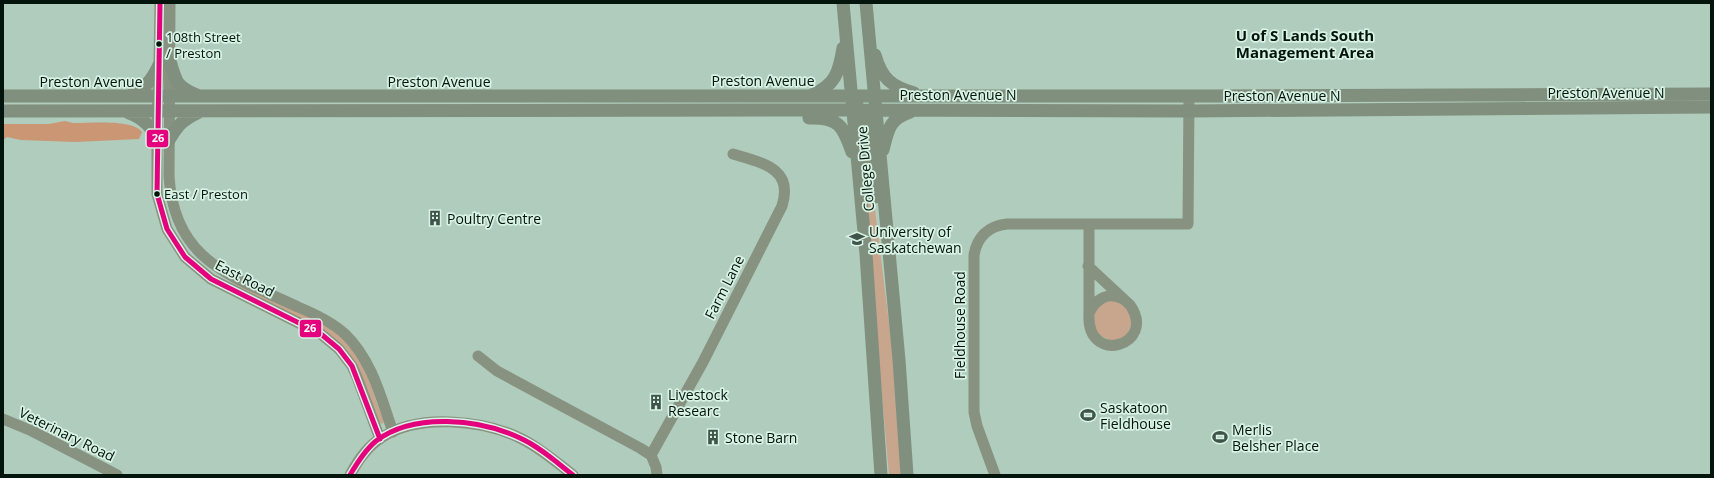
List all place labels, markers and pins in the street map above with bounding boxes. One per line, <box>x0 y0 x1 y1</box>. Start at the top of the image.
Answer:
place label: 108th Street / Preston <box>166 28 241 62</box>
marker: 108th Street / Preston <box>154 39 164 49</box>
place label: East / Preston <box>164 185 248 203</box>
marker: East / Preston <box>152 189 162 199</box>
building icon: Poultry Centre <box>426 209 444 227</box>
place label: Poultry Centre <box>447 209 541 228</box>
place label: University of Saskatchewan <box>869 222 962 257</box>
school or university icon: University of Saskatchewan <box>848 230 866 248</box>
place label: Livestock Researc <box>668 385 728 420</box>
building icon: Livestock Researc <box>647 393 665 411</box>
place label: Saskatoon Fieldhouse <box>1100 398 1171 433</box>
sports icon: Saskatoon Fieldhouse <box>1079 406 1097 424</box>
place label: Merlis Belsher Place <box>1232 420 1319 455</box>
building icon: Stone Barn <box>704 428 722 446</box>
place label: Stone Barn <box>725 428 797 447</box>
sports icon: Merlis Belsher Place <box>1211 428 1229 446</box>

